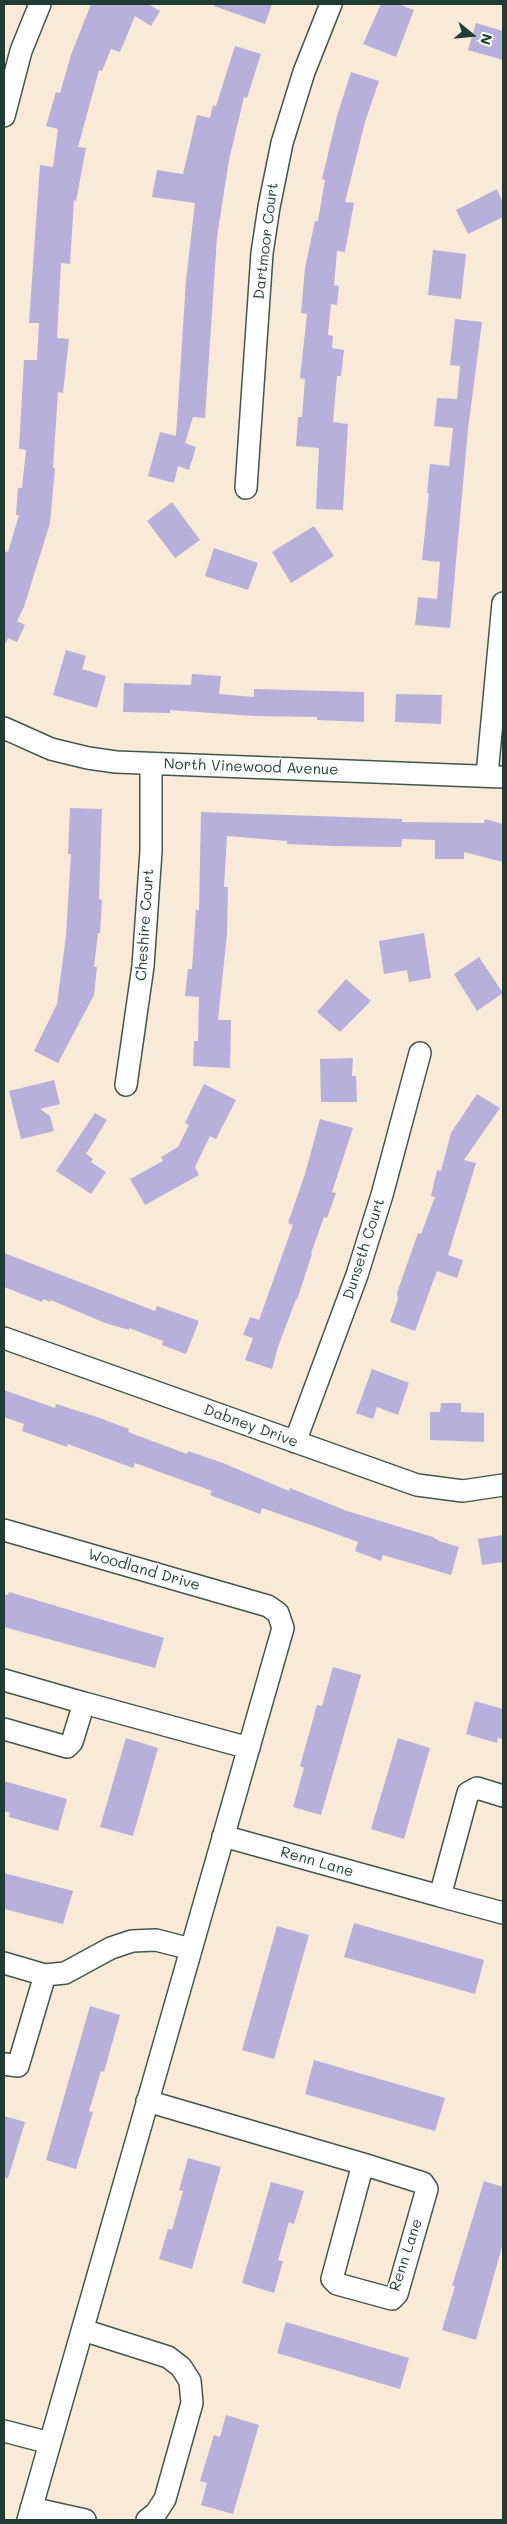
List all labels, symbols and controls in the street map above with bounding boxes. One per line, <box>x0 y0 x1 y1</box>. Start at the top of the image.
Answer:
north arrow <box>447 10 497 60</box>
text: N <box>476 32 497 47</box>
street label: Dartmoor Court <box>250 181 282 301</box>
street label: North Vinewood Avenue <box>163 755 339 779</box>
street label: Cheshire Court <box>132 868 158 982</box>
street label: Dunseth Court <box>339 1196 389 1302</box>
street label: Dabney Drive <box>201 1401 301 1451</box>
street label: Woodland Drive <box>86 1545 202 1595</box>
street label: Renn Lane <box>278 1843 356 1881</box>
street label: Renn Lane <box>386 2216 426 2294</box>

